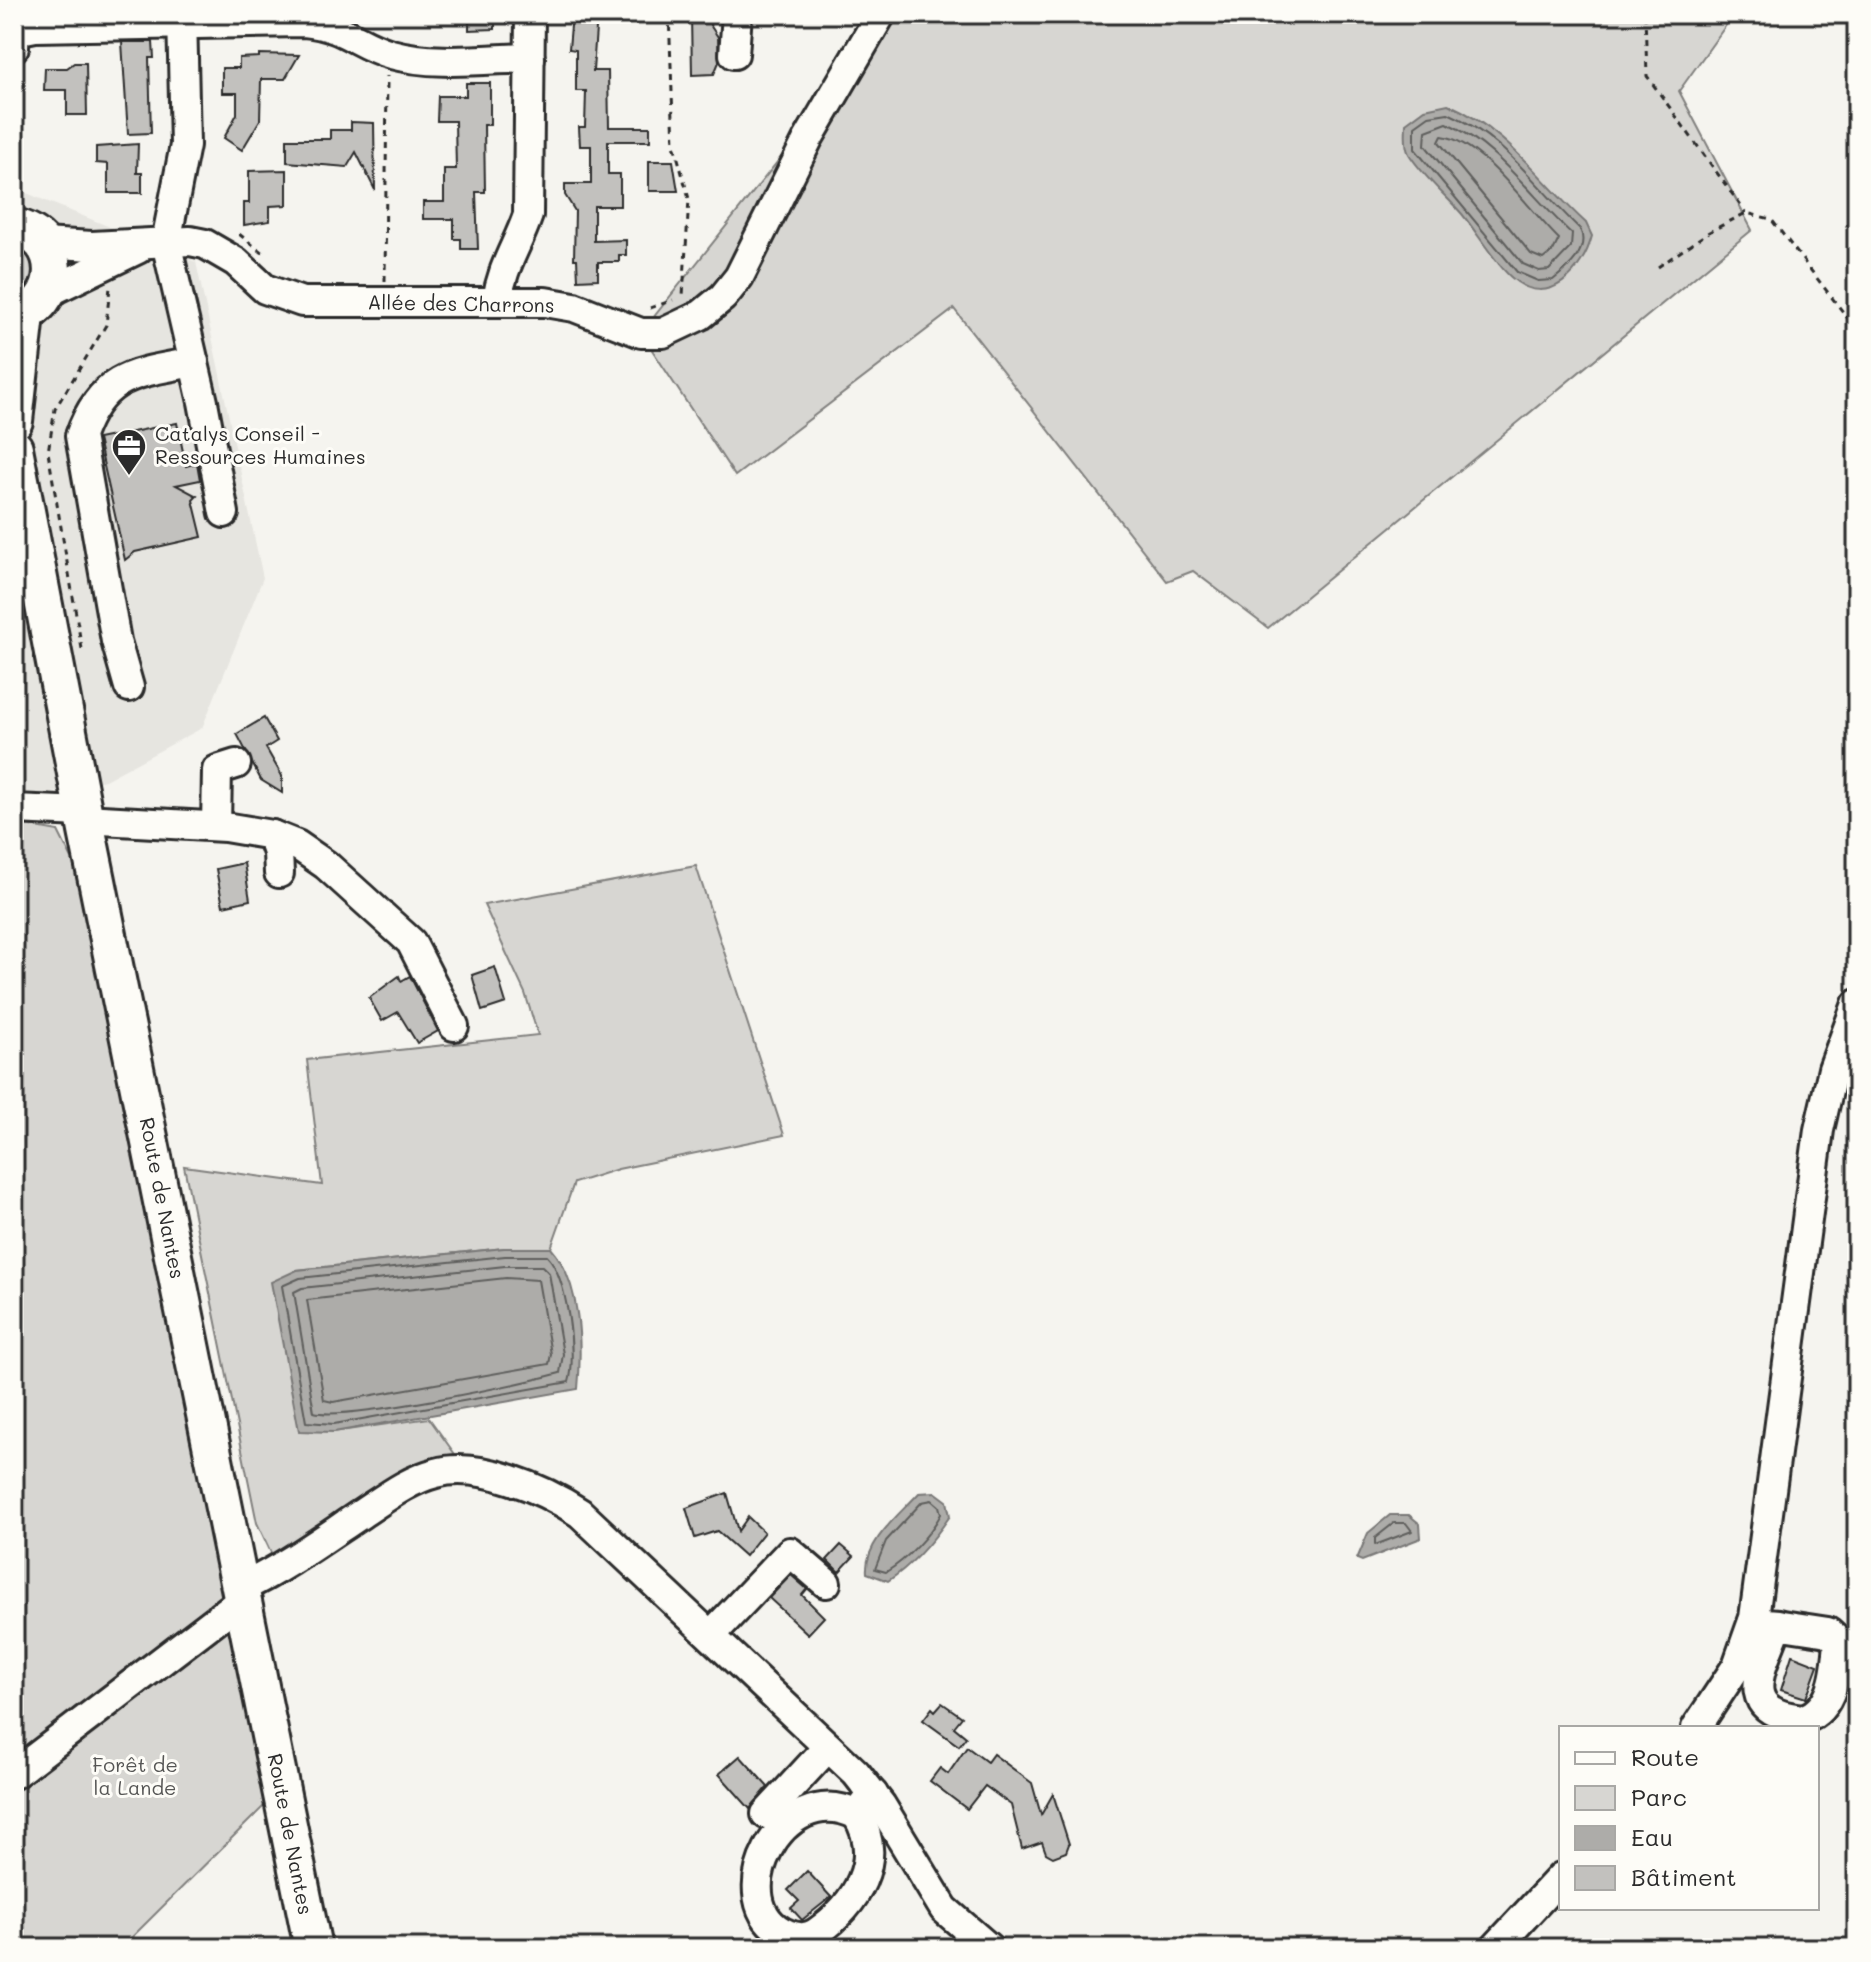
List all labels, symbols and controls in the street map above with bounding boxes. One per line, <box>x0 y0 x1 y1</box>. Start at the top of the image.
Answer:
street label: Allée des Charrons <box>367 288 555 318</box>
place label: Catalys Conseil - Ressources Humaines <box>155 420 366 469</box>
office icon: Catalys Conseil - Ressources Humaines <box>110 427 148 477</box>
street label: Route de Nantes <box>135 1115 191 1281</box>
legend <box>1559 1726 1819 1910</box>
text: Route <box>1631 1741 1699 1772</box>
park label: Forêt de la Lande <box>92 1751 178 1800</box>
street label: Route de Nantes <box>263 1751 319 1917</box>
text: Parc <box>1631 1781 1687 1812</box>
text: Eau <box>1631 1821 1673 1852</box>
text: Bâtiment <box>1631 1861 1737 1892</box>

